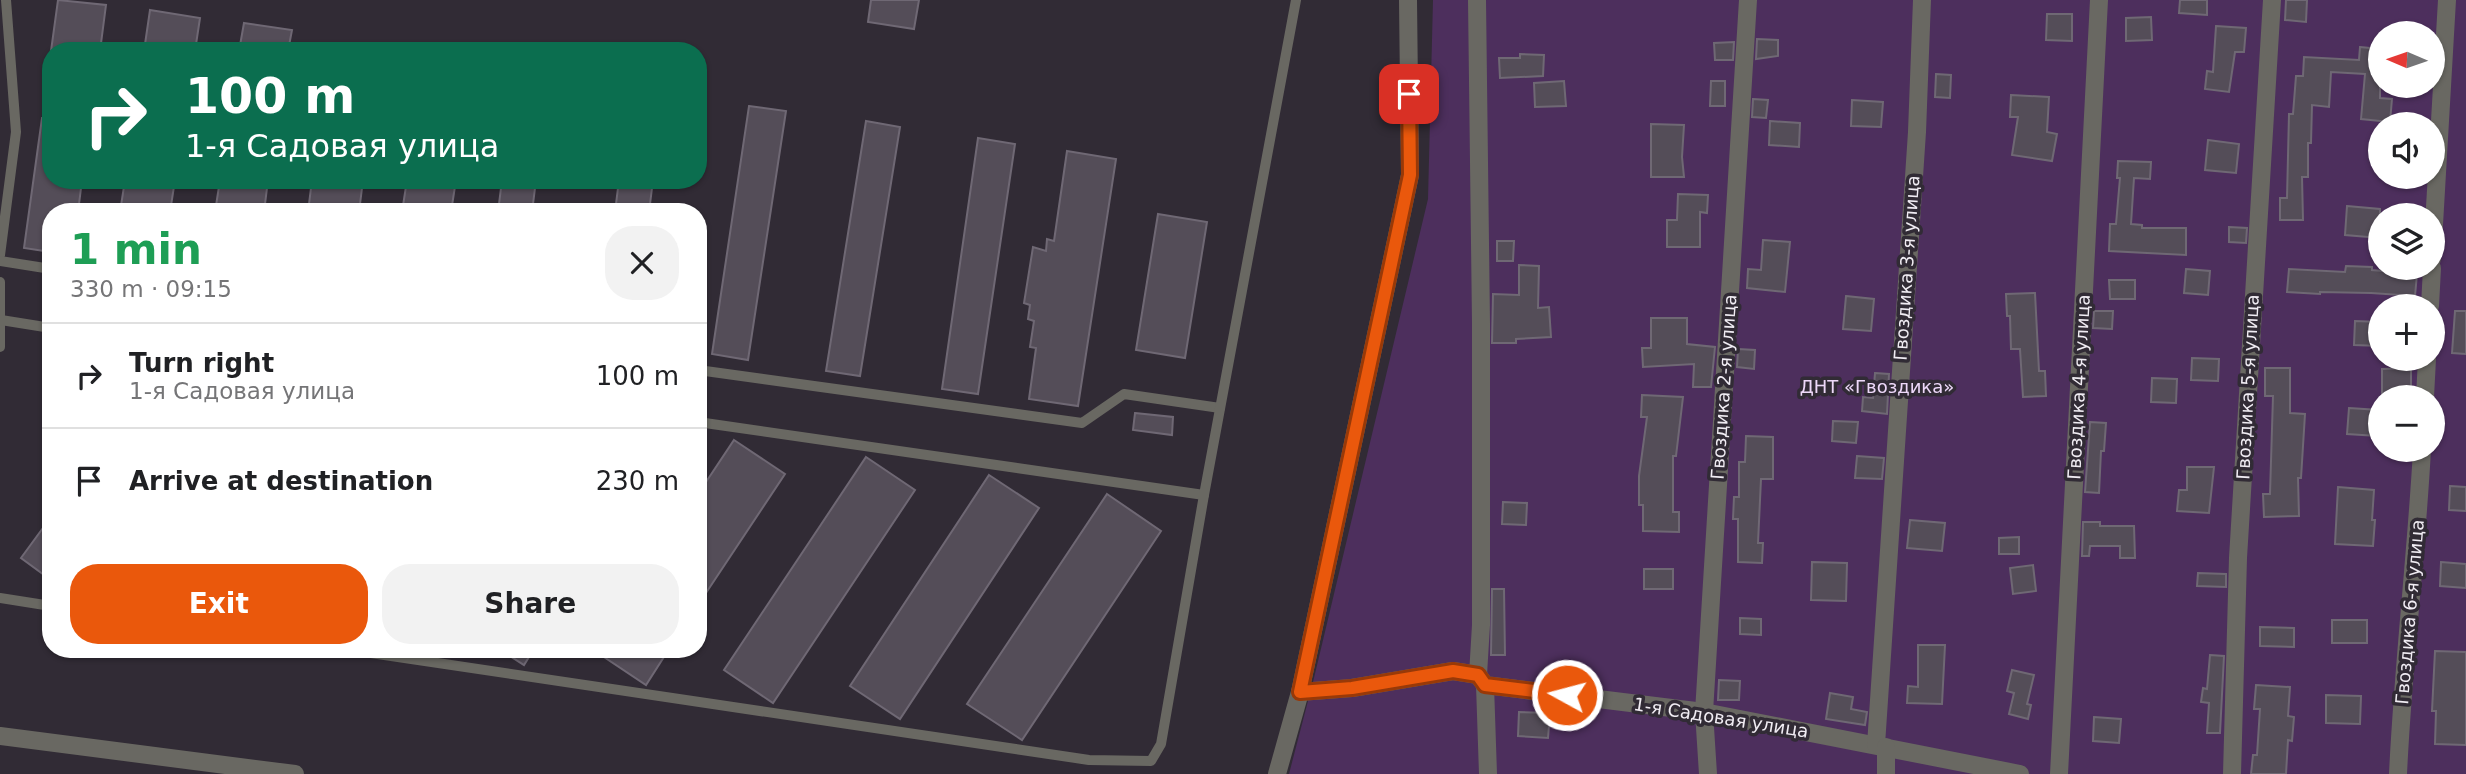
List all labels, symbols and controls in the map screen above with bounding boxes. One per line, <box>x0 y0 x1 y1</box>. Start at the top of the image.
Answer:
north arrow <box>2368 21 2445 98</box>
map controls <box>2368 21 2445 462</box>
pin <box>1379 64 1439 124</box>
text: 100 m <box>185 68 355 125</box>
icon: right <box>70 70 161 161</box>
icon: arrive <box>1390 75 1428 113</box>
button: sound <box>2368 112 2445 189</box>
text: 1-я Садовая улица <box>185 127 499 165</box>
street label: Гвоздика 3-я улица <box>1890 175 1923 361</box>
button: layers <box>2368 203 2445 280</box>
text: 1 min <box>70 225 202 274</box>
button: close <box>605 226 679 300</box>
text: 330 m · 09:15 <box>70 276 232 302</box>
street label: Гвоздика 2-я улица <box>1707 294 1740 480</box>
street label: Гвоздика 4-я улица <box>2063 294 2094 480</box>
street label: Гвоздика 5-я улица <box>2232 294 2263 480</box>
button: + <box>2368 294 2445 371</box>
text: Turn right <box>129 348 274 378</box>
icon: right <box>70 357 108 395</box>
text: 100 m <box>596 361 679 391</box>
park label: ДНТ «Гвоздика» <box>1800 376 1954 397</box>
text: 1-я Садовая улица <box>129 378 355 404</box>
button: − <box>2368 385 2445 462</box>
icon: arrive <box>70 462 108 500</box>
text: Arrive at destination <box>129 466 433 496</box>
text: 230 m <box>596 466 679 496</box>
street label: Гвоздика 6-я улица <box>2391 519 2428 705</box>
button: Exit <box>70 564 368 644</box>
button: Share <box>382 564 679 644</box>
position arrow <box>1530 658 1604 732</box>
street label: 1-я Садовая улица <box>1632 693 1810 742</box>

